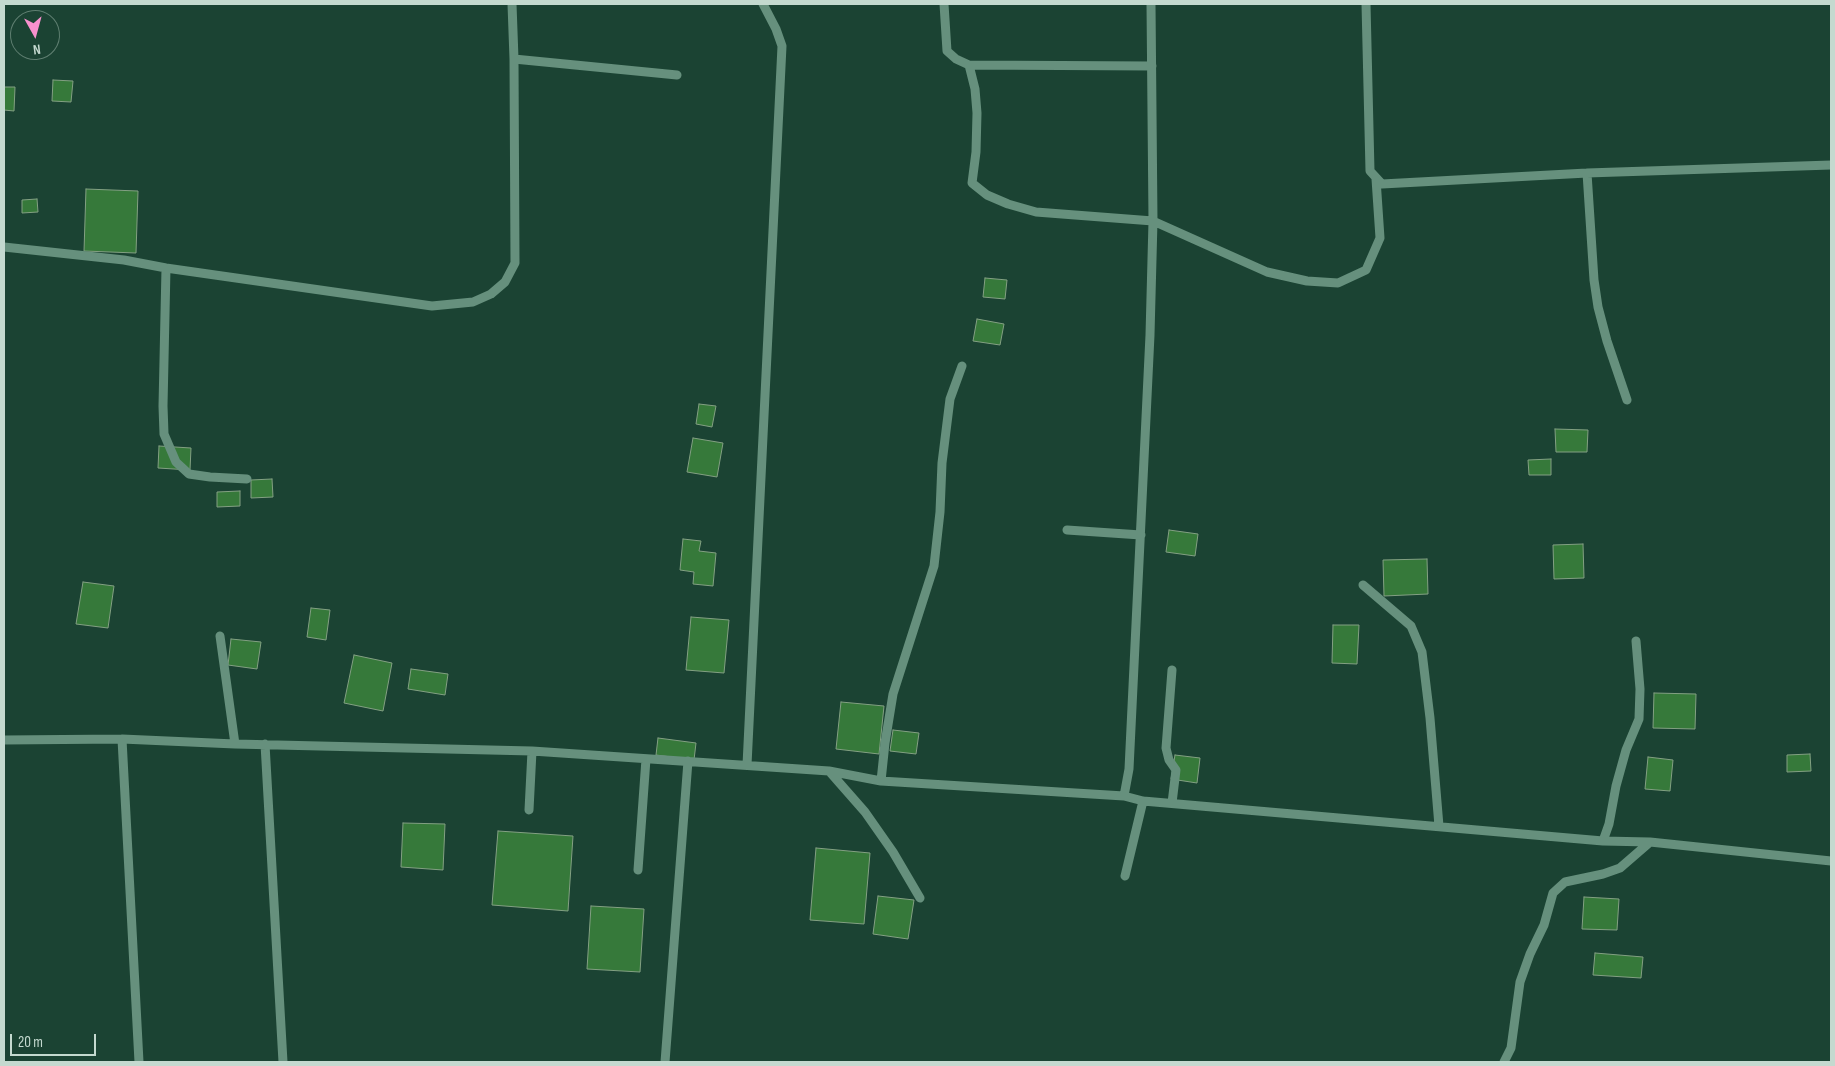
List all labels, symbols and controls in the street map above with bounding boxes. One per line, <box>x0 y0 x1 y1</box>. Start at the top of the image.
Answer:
north arrow <box>10 10 60 60</box>
text: N <box>32 40 42 58</box>
scale bar <box>12 1024 99 1056</box>
text: 20 m <box>18 1033 43 1052</box>

